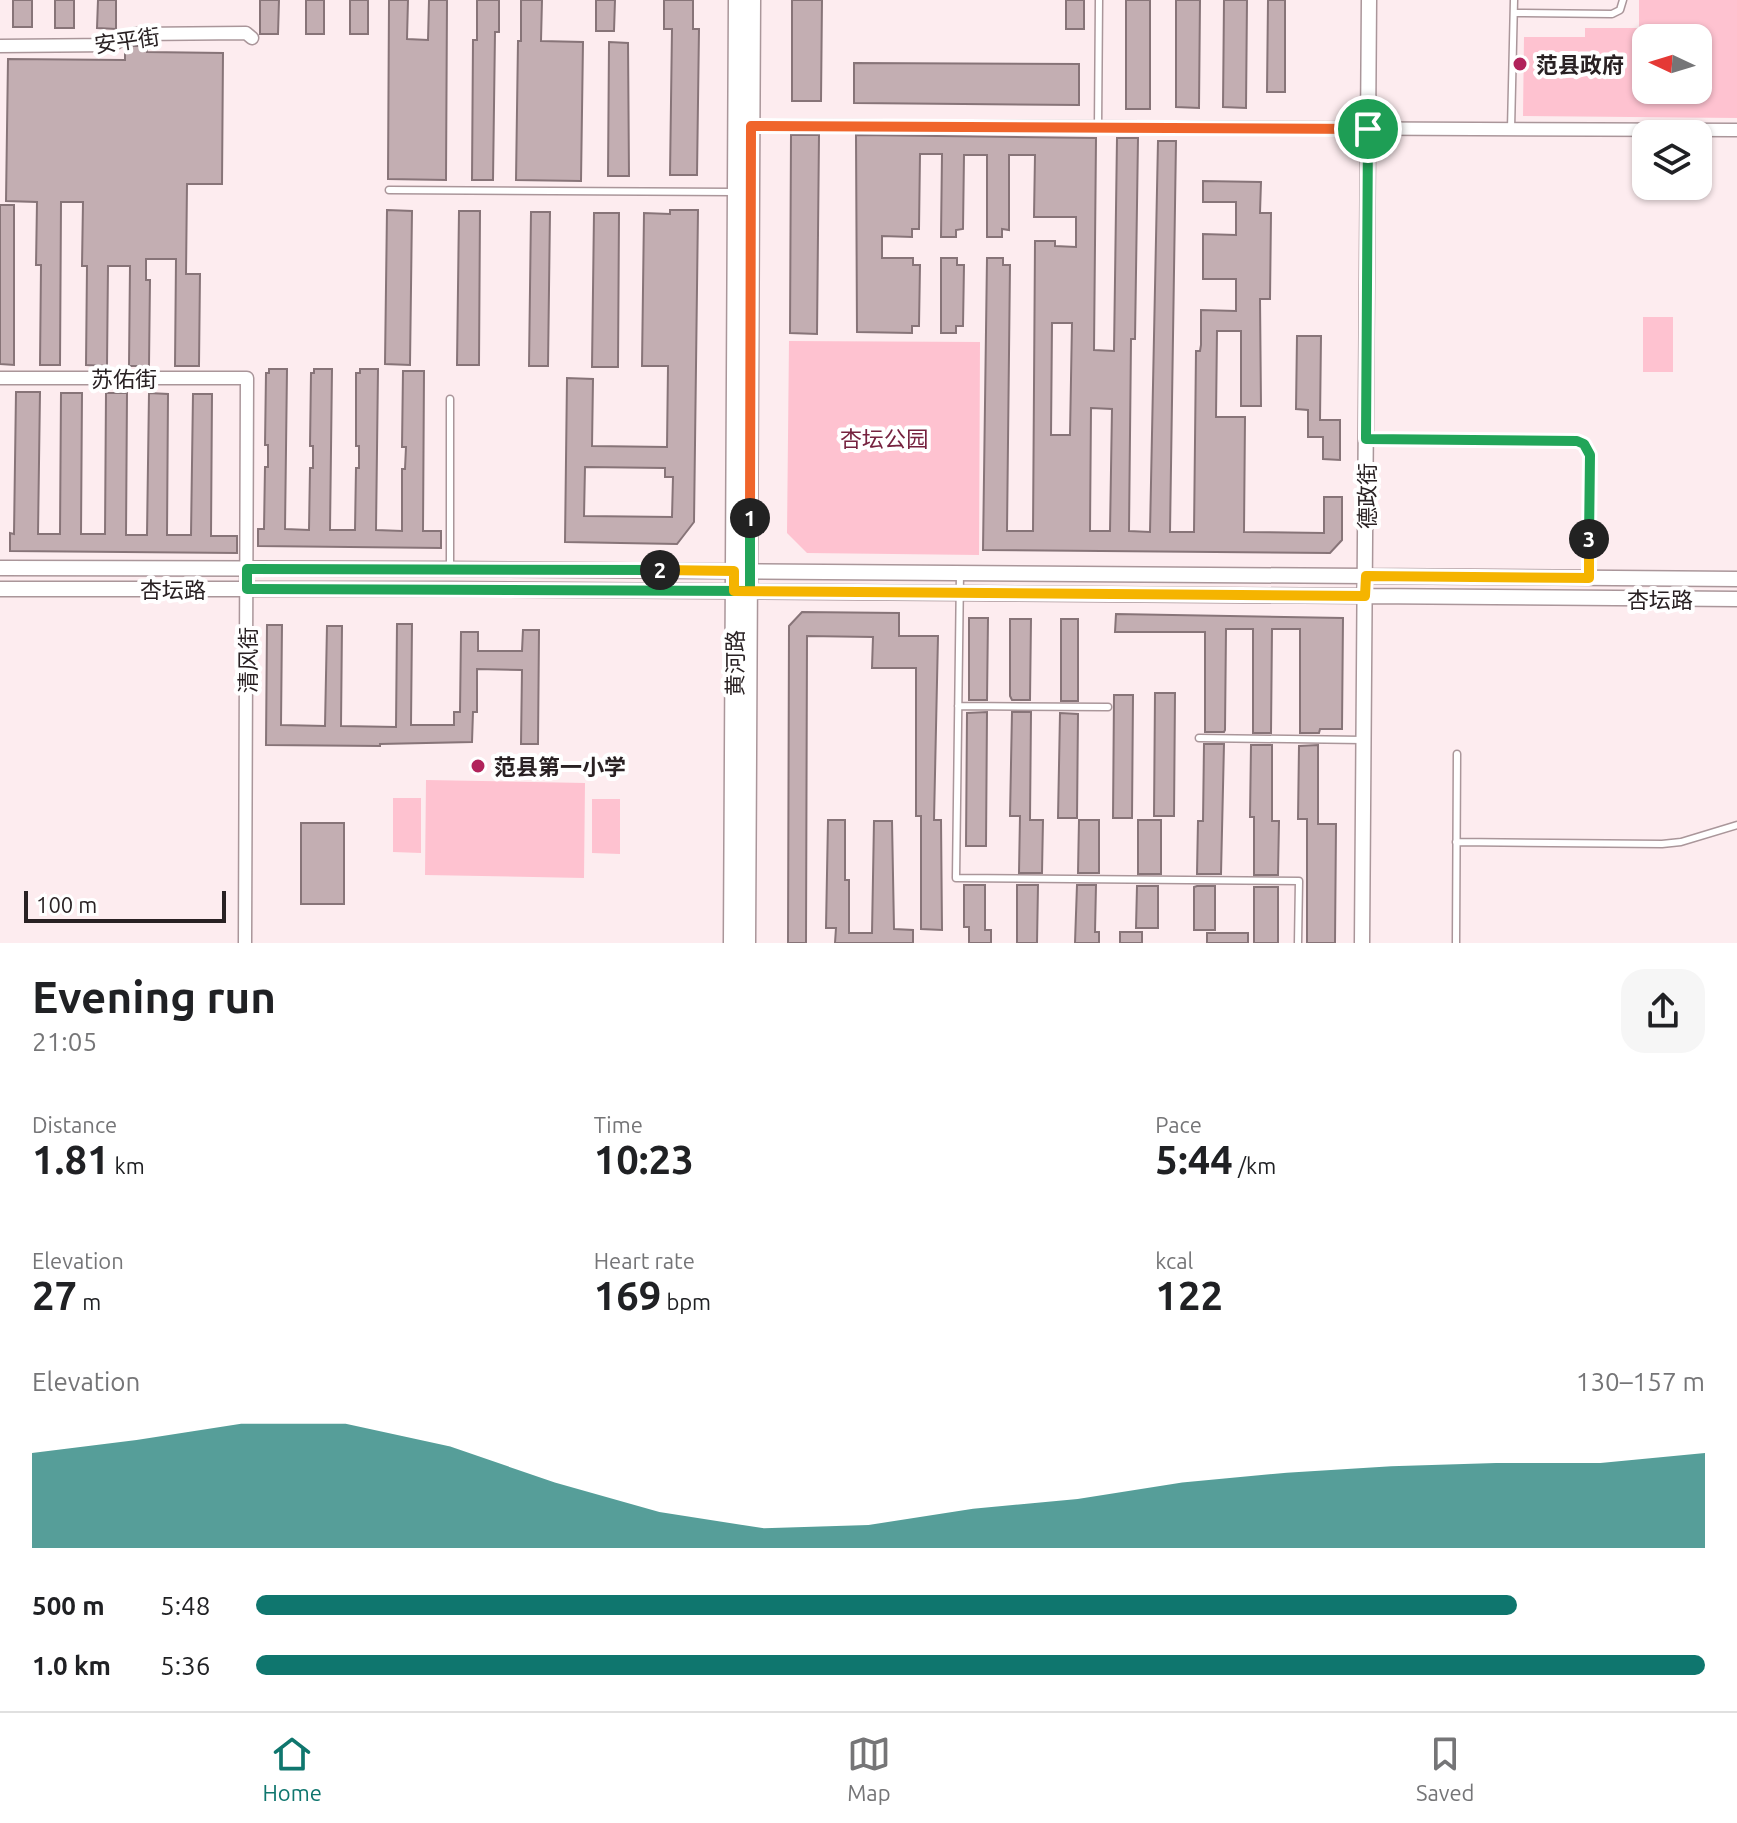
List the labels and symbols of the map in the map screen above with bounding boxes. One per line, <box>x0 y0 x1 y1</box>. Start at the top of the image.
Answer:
street label: 安平街 <box>93 23 161 57</box>
north arrow <box>1632 24 1712 104</box>
place label: 范县政府 <box>1536 52 1624 77</box>
marker: 范县政府 <box>1511 55 1529 73</box>
pin <box>1334 95 1402 163</box>
street label: 苏佑街 <box>91 366 157 391</box>
park label: 杏坛公园 <box>840 426 928 451</box>
street label: 德政街 <box>1354 463 1379 529</box>
pin: 1 <box>730 498 770 538</box>
pin: 3 <box>1569 519 1609 559</box>
pin: 2 <box>640 550 680 590</box>
street label: 杏坛路 <box>140 577 206 602</box>
street label: 杏坛路 <box>1627 587 1693 612</box>
street label: 清风街 <box>235 627 260 693</box>
street label: 黄河路 <box>722 630 747 696</box>
place label: 范县第一小学 <box>494 754 626 779</box>
marker: 范县第一小学 <box>469 757 487 775</box>
scale bar <box>24 887 226 923</box>

